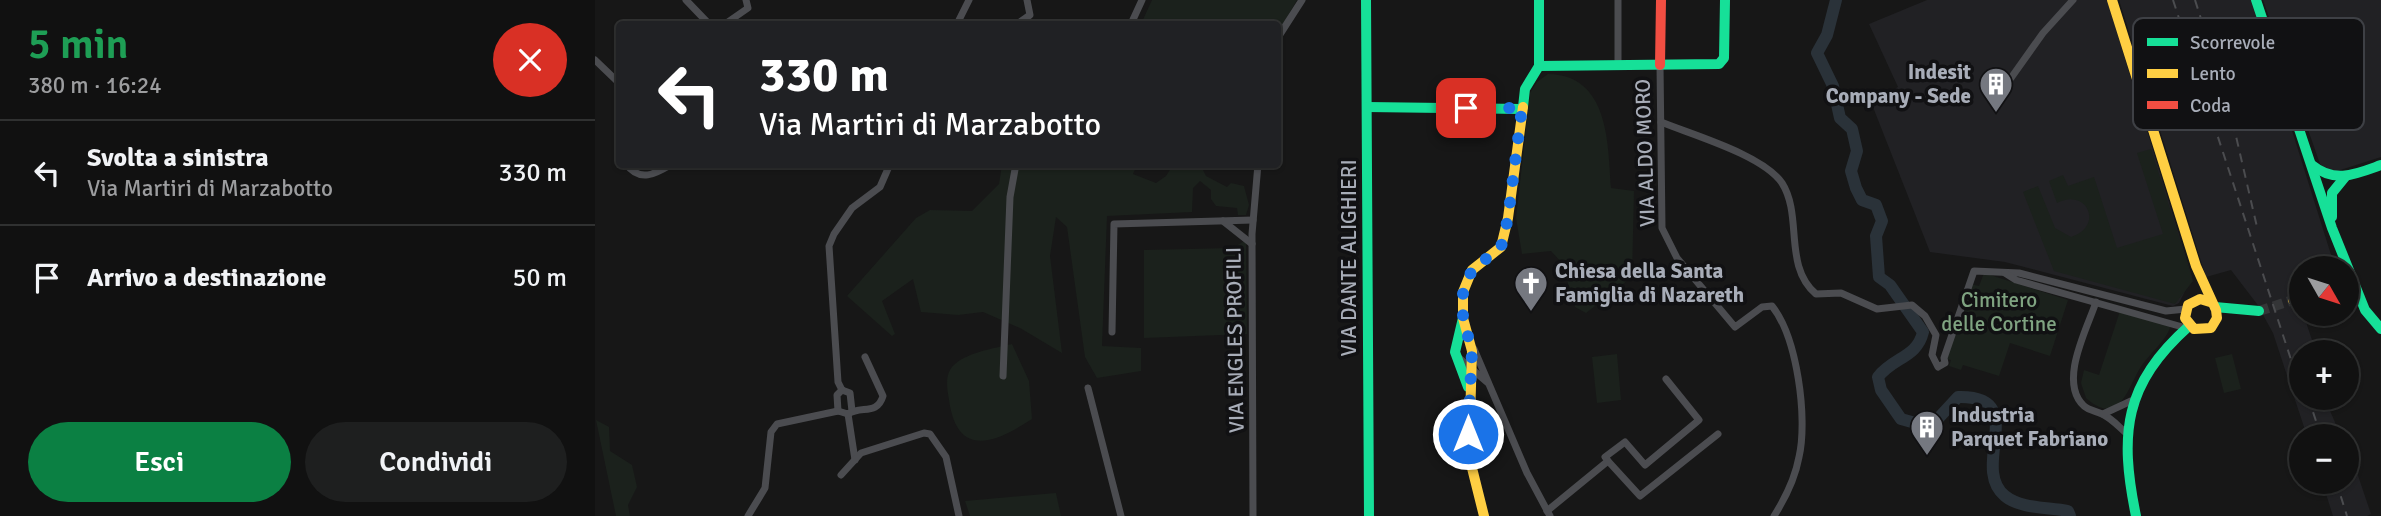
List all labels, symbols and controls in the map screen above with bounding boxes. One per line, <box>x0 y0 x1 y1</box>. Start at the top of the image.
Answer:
legend <box>2133 18 2364 130</box>
text: 5 min <box>28 19 129 70</box>
button: close <box>493 23 567 97</box>
text: Scorrevole <box>2190 31 2275 55</box>
text: 330 m <box>759 45 889 105</box>
icon: left <box>644 49 735 140</box>
place label: Indesit Company - Sede <box>1826 59 1971 109</box>
text: Lento <box>2190 62 2236 86</box>
building icon: Indesit Company - Sede <box>1977 65 2015 114</box>
text: 380 m · 16:24 <box>28 71 162 100</box>
pin <box>1436 78 1496 138</box>
street label: VIA ALDO MORO <box>1629 78 1661 228</box>
icon: arrive <box>1447 89 1485 127</box>
text: Coda <box>2190 94 2231 118</box>
text: Via Martiri di Marzabotto <box>759 105 1101 144</box>
text: Svolta a sinistra <box>87 142 269 174</box>
icon: left <box>28 154 66 192</box>
text: 330 m <box>498 157 567 189</box>
street label: VIA DANTE ALIGHIERI <box>1336 159 1362 357</box>
text: Via Martiri di Marzabotto <box>87 174 333 203</box>
street label: VIA ENGLES PROFILI <box>1220 247 1250 433</box>
north arrow <box>2289 256 2359 326</box>
map controls <box>2289 256 2359 494</box>
place label: Chiesa della Santa Famiglia di Nazareth <box>1555 258 1744 308</box>
icon: arrive <box>28 259 66 297</box>
text: Arrivo a destinazione <box>87 262 327 294</box>
text: 50 m <box>512 262 567 294</box>
church icon: Chiesa della Santa Famiglia di Nazareth <box>1512 264 1550 313</box>
park label: Cimitero delle Cortine <box>1941 287 2057 337</box>
button: + <box>2289 340 2359 410</box>
position arrow <box>1431 397 1505 471</box>
place label: Industria Parquet Fabriano <box>1951 402 2108 452</box>
building icon: Industria Parquet Fabriano <box>1908 408 1946 457</box>
button: Esci <box>28 422 291 502</box>
button: Condividi <box>305 422 567 502</box>
button: − <box>2289 424 2359 494</box>

